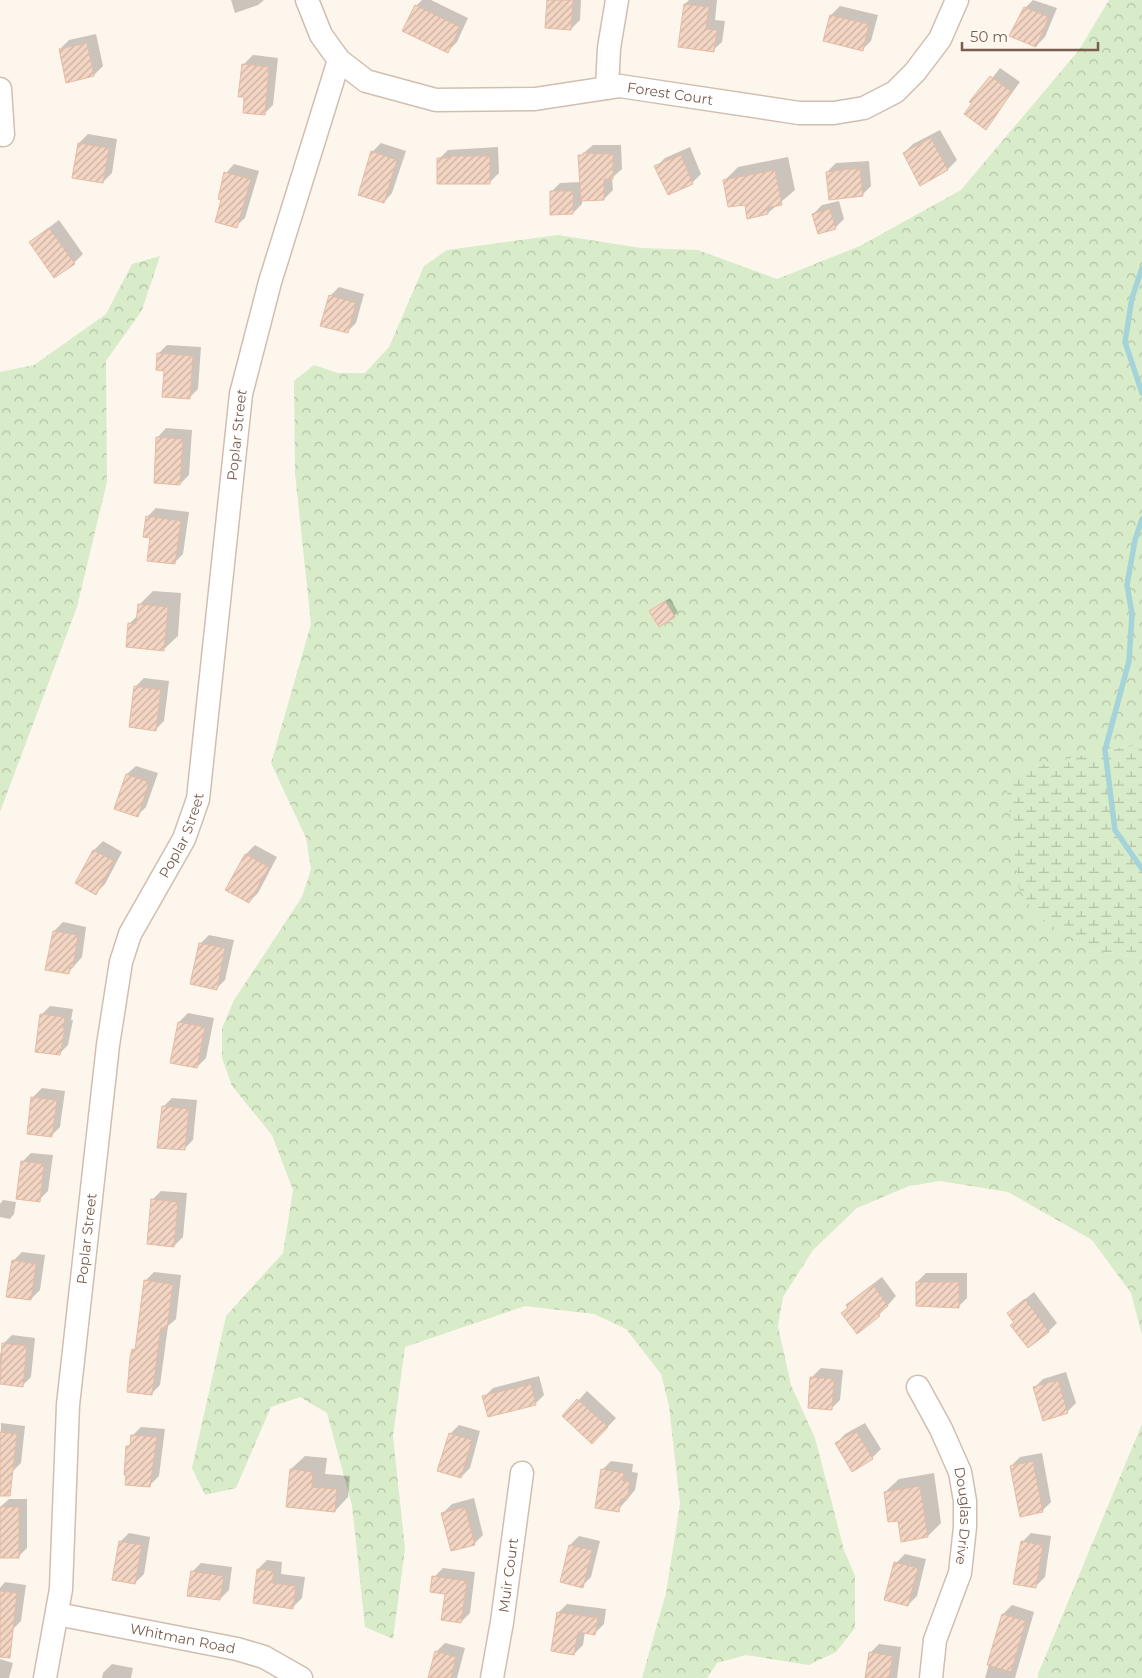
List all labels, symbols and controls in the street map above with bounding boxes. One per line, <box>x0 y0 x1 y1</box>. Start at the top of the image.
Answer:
scale bar <box>962 20 1098 52</box>
text: 50 m <box>970 27 1008 46</box>
street label: Forest Court <box>626 78 715 109</box>
street label: Poplar Street <box>223 387 251 482</box>
street label: Poplar Street <box>155 792 208 881</box>
street label: Poplar Street <box>72 1192 101 1285</box>
street label: Douglas Drive <box>950 1465 975 1566</box>
street label: Muir Court <box>494 1537 522 1614</box>
street label: Whitman Road <box>128 1619 237 1657</box>

